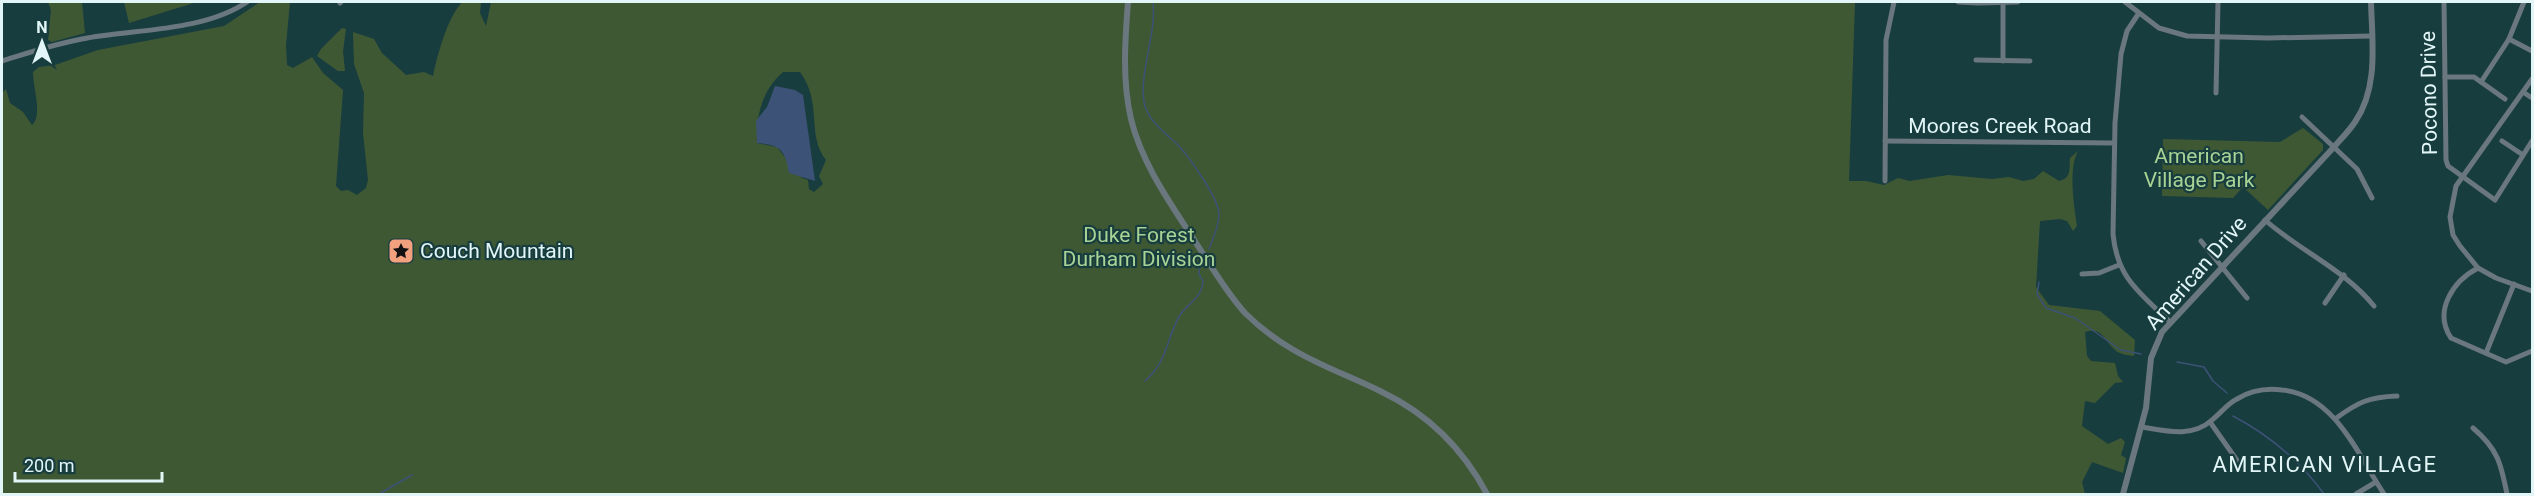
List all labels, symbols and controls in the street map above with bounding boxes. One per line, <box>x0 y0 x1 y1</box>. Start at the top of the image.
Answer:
north arrow <box>12 12 72 72</box>
text: N <box>36 18 48 37</box>
street label: Pocono Drive <box>2416 31 2442 155</box>
street label: Moores Creek Road <box>1908 114 2092 138</box>
park label: American Village Park <box>2144 144 2255 192</box>
street label: American Drive <box>2140 212 2252 334</box>
park label: Duke Forest Durham Division <box>1063 223 1215 271</box>
place icon: Couch Mountain <box>386 236 416 266</box>
place label: Couch Mountain <box>420 239 573 263</box>
scale bar <box>15 445 162 483</box>
district label: AMERICAN VILLAGE <box>2212 452 2438 477</box>
text: 200 m <box>24 455 75 476</box>

